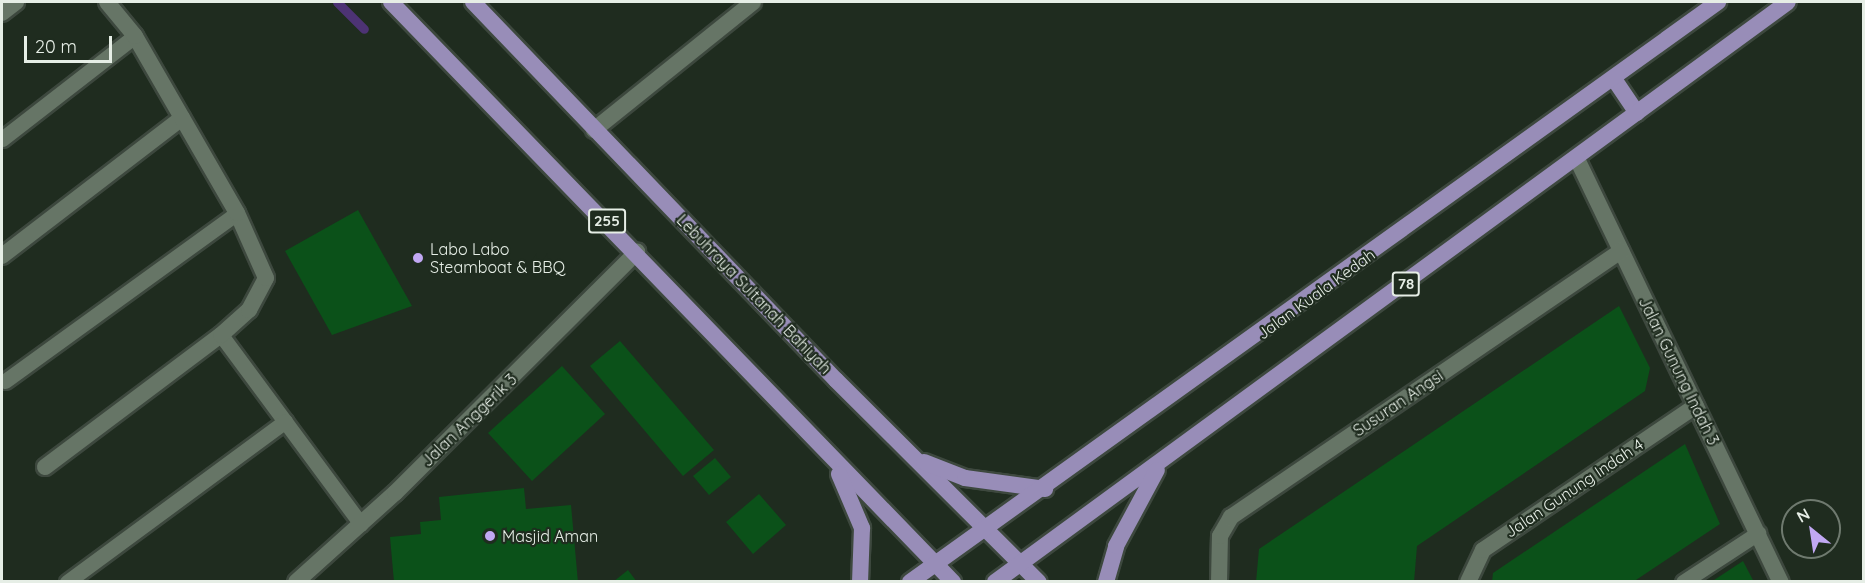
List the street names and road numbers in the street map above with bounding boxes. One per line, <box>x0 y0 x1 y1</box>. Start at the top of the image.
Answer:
road number: 255 <box>588 209 626 233</box>
street label: Lebuhraya Sultanah Bahiyah <box>673 210 835 378</box>
street label: Jalan Kuala Kedah <box>1253 245 1379 343</box>
road number: 78 <box>1391 272 1421 296</box>
street label: Jalan Gunung Indah 3 <box>1635 294 1723 448</box>
street label: Susuran Angsi <box>1349 366 1447 440</box>
street label: Jalan Anggerik 3 <box>417 370 521 470</box>
street label: Jalan Gunung Indah 4 <box>1501 435 1647 541</box>

